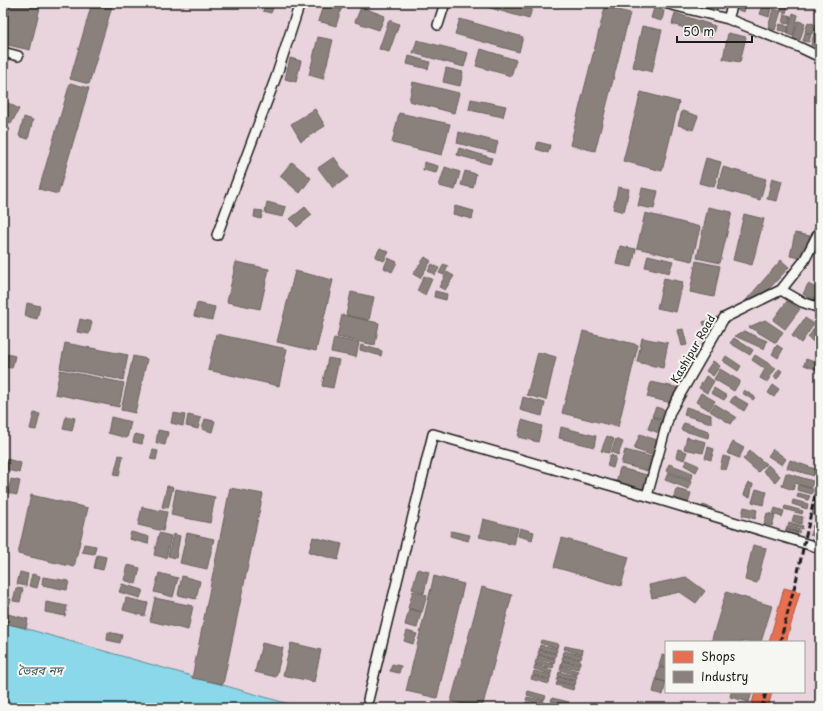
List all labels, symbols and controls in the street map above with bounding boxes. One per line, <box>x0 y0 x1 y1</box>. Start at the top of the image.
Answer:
scale bar <box>677 18 752 44</box>
text: 50 m <box>683 22 714 40</box>
street label: Kashipur Road <box>666 311 719 386</box>
legend <box>665 641 805 693</box>
text: Shops <box>701 647 736 665</box>
water label: ভৈরব নদ <box>18 661 65 679</box>
text: Industry <box>701 667 749 685</box>

